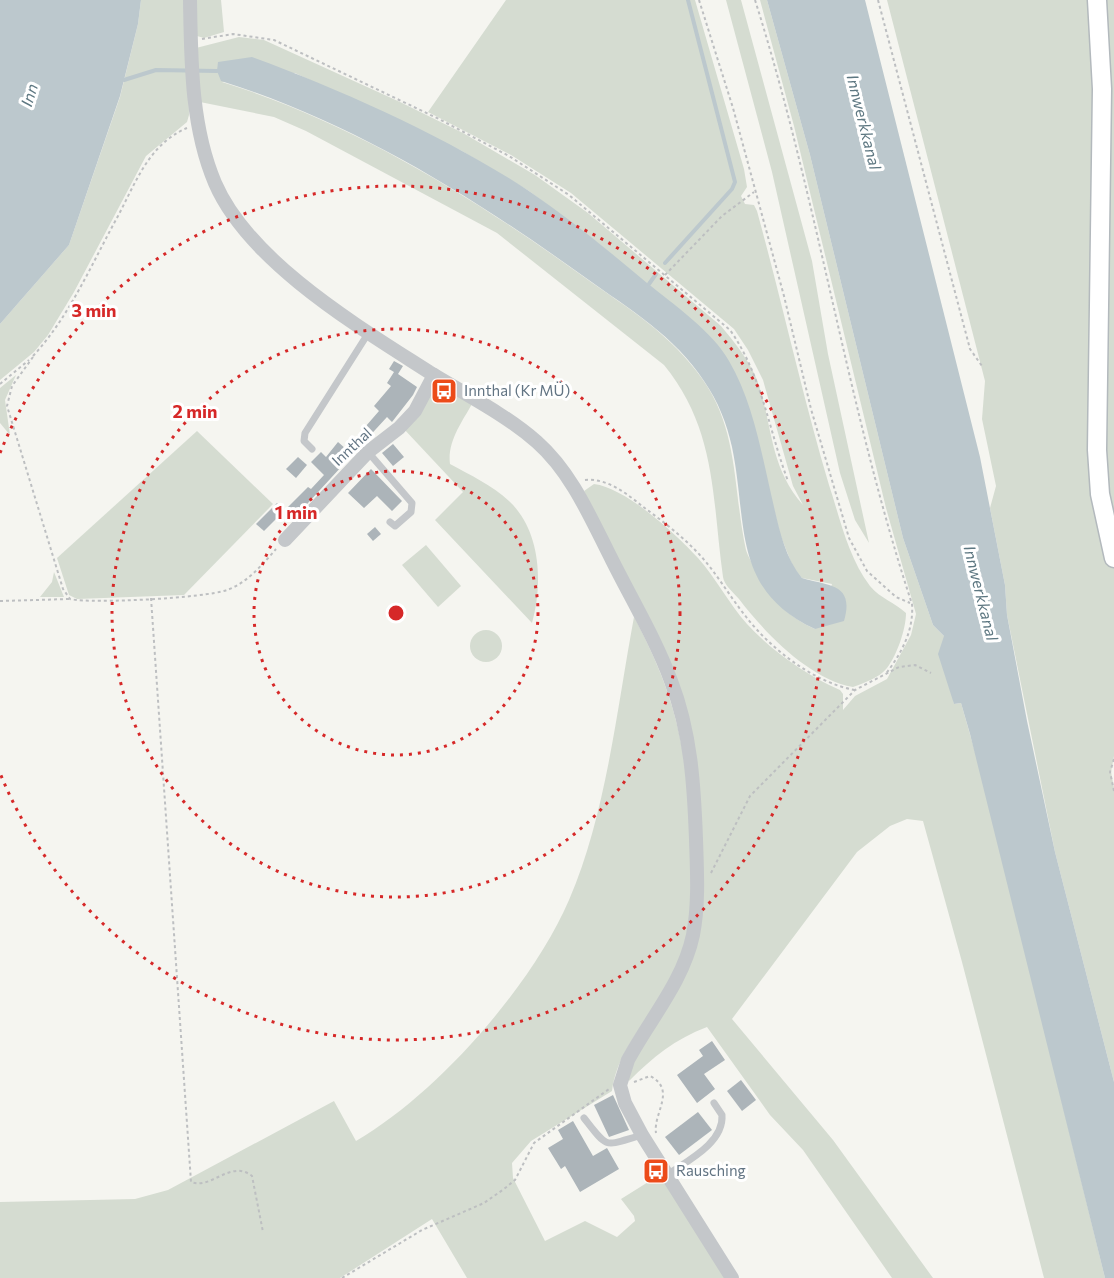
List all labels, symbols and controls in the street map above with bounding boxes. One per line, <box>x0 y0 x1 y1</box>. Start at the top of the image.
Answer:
water label: Innwerkkanal <box>844 72 886 172</box>
water label: Inn <box>16 81 41 109</box>
text: 3 min <box>71 299 117 321</box>
bus stop icon: Innthal (Kr MÜ) <box>429 376 459 406</box>
place label: Innthal (Kr MÜ) <box>464 381 570 399</box>
text: 2 min <box>173 400 217 422</box>
street label: Innthal <box>328 423 375 469</box>
text: 1 min <box>275 501 317 523</box>
water label: Innwerkkanal <box>961 543 1003 643</box>
centre of rings <box>386 603 406 623</box>
bus stop icon: Rausching <box>641 1156 671 1186</box>
place label: Rausching <box>676 1161 746 1179</box>

